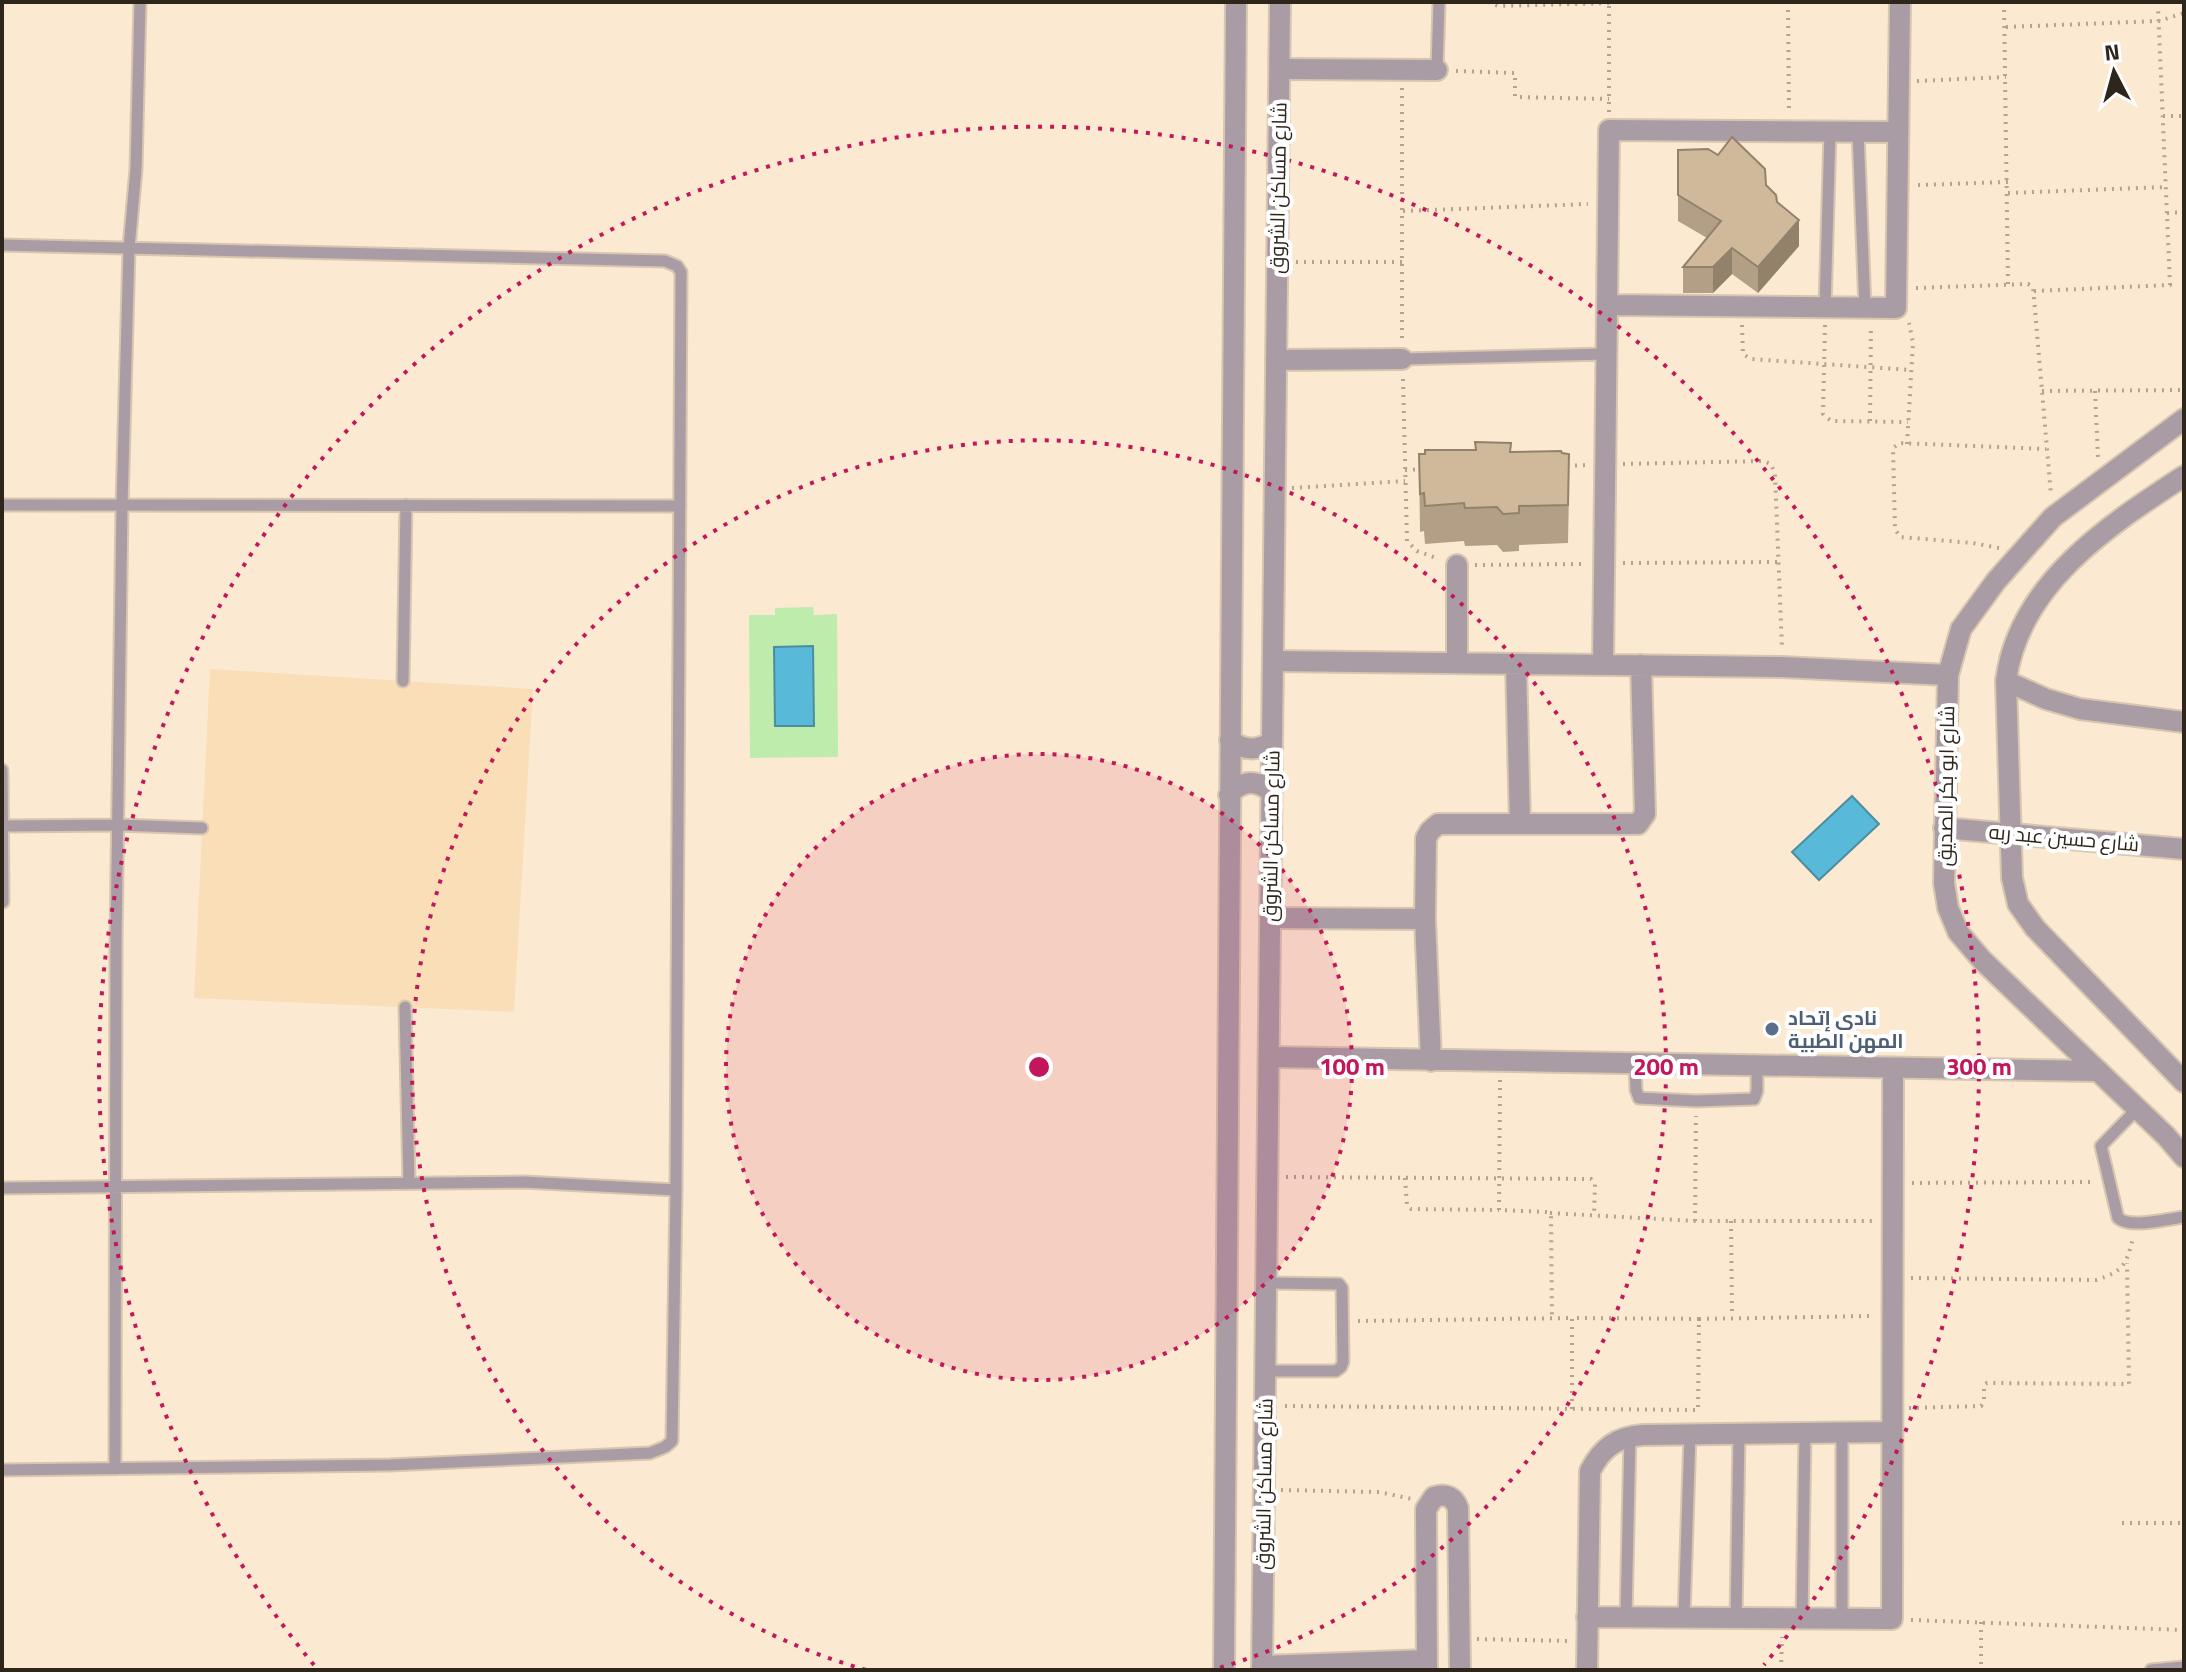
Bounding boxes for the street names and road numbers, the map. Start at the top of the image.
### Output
street label: شارع مساكن الشروق [1261,102,1294,274]
street label: شارع ابو بكر الصديق [1929,705,1962,867]
street label: شارع مساكن الشروق [1254,750,1287,922]
street label: شارع حسين عبد ربه [1988,815,2140,860]
street label: شارع مساكن الشروق [1247,1398,1280,1570]

